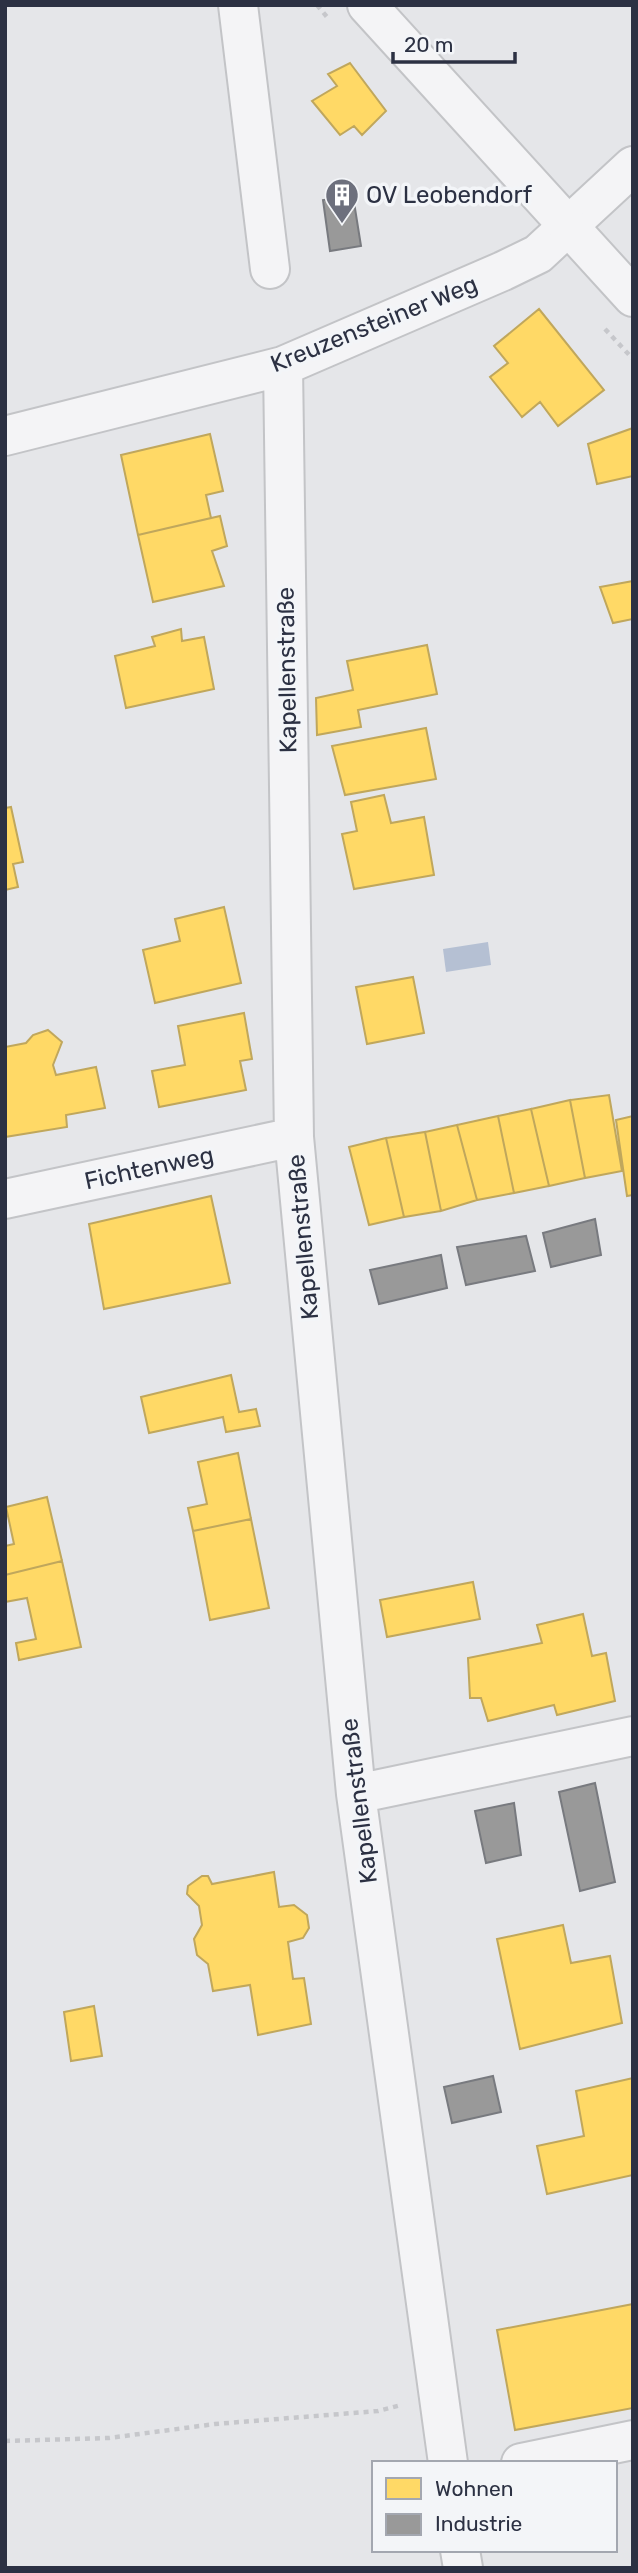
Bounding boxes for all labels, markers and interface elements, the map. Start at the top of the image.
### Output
scale bar [393,21,516,65]
text: 20 m [404,32,453,57]
building icon: OV Leobendorf [323,176,361,225]
place label: OV Leobendorf [366,181,533,209]
street label: Kreuzensteiner Weg [266,270,482,378]
street label: Kapellenstraße [272,587,302,753]
street label: Fichtenweg [82,1141,216,1195]
street label: Kapellenstraße [282,1153,324,1321]
street label: Kapellenstraße [335,1717,383,1885]
legend [372,2461,617,2552]
text: Wohnen [435,2476,513,2501]
text: Industrie [435,2511,522,2536]

